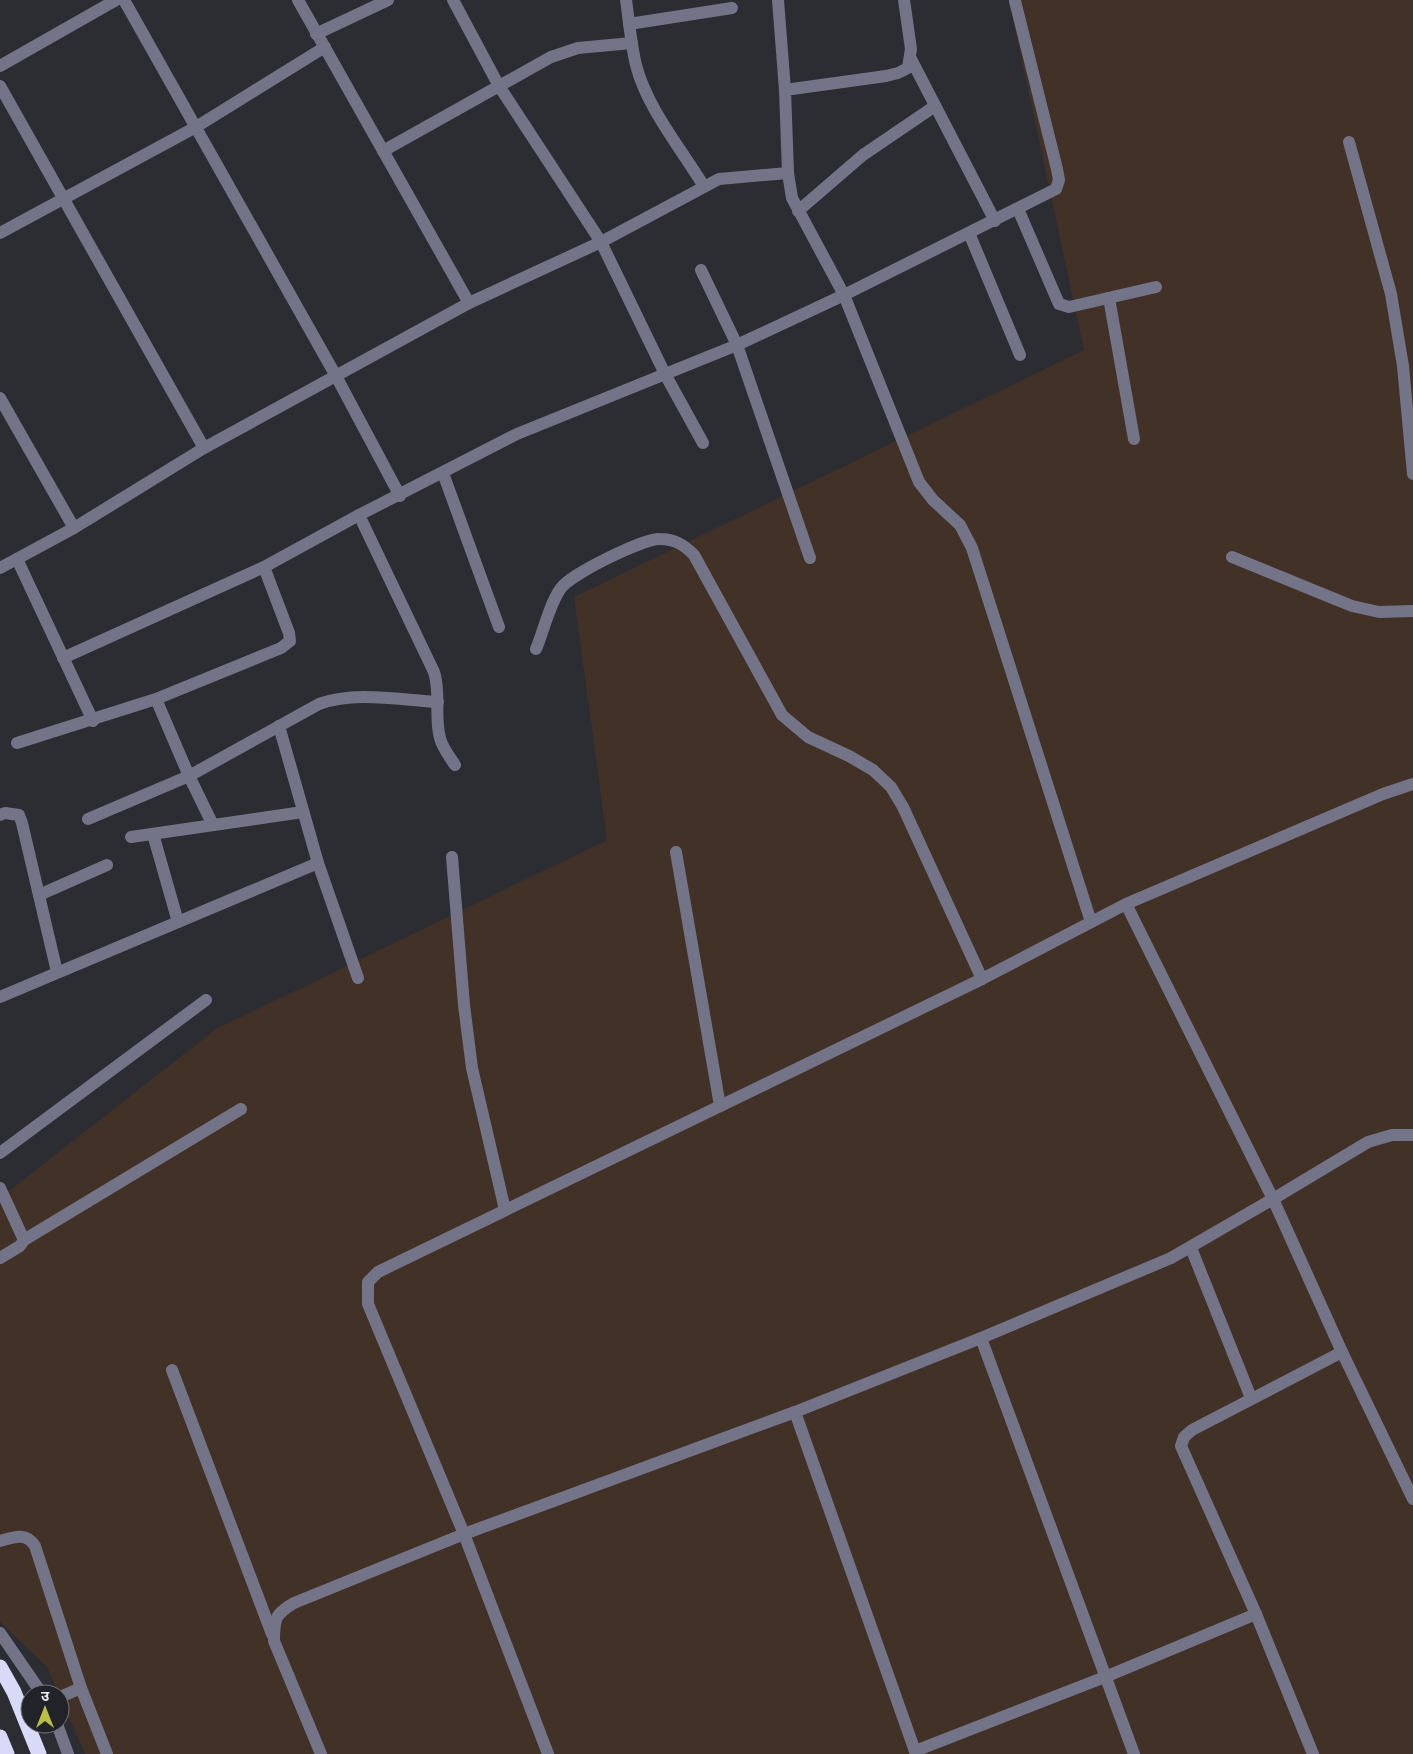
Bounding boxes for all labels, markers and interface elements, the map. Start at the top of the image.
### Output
north arrow [20,1684,70,1734]
text: उ [41,1687,50,1705]

